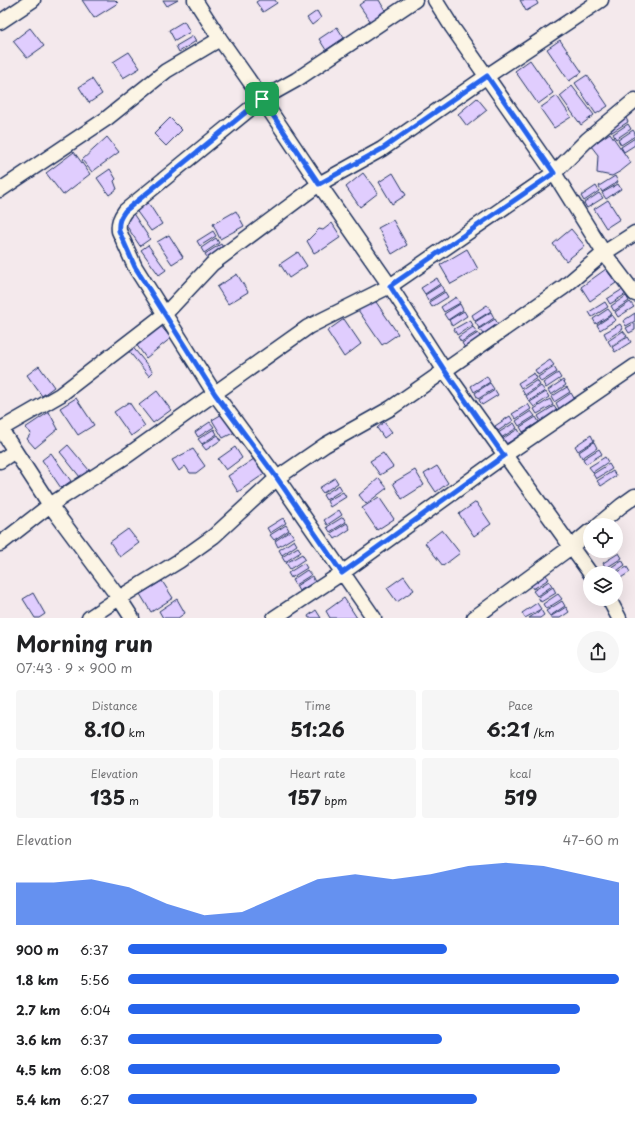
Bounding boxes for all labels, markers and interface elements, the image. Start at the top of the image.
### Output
pin [245,82,279,116]
icon: arrive [251,88,273,110]
map controls [583,518,623,606]
button: locate [583,518,623,558]
button: layers [583,566,623,606]
text: Morning run [16,626,153,659]
button: share [577,631,619,673]
text: 07:43 · 9 × 900 m [16,658,132,677]
text: Distance [91,697,138,714]
text: Time [305,697,331,714]
text: Pace [508,697,533,714]
text: 8.10 [84,714,125,744]
text: 51:26 [290,714,345,744]
text: 6:21 [486,714,530,744]
text: km [125,724,145,741]
text: /km [530,724,555,741]
text: Elevation [91,765,138,782]
text: Heart rate [290,765,345,782]
text: kcal [510,765,531,782]
text: 135 [90,782,125,812]
text: 157 [288,782,321,812]
text: 519 [504,782,537,812]
text: m [125,792,139,809]
text: bpm [321,792,347,809]
text: Elevation [16,830,72,849]
text: 47–60 m [563,830,619,849]
text: 900 m [16,940,59,959]
text: 6:37 [80,940,108,959]
text: 1.8 km [16,970,58,989]
text: 5:56 [80,970,109,989]
text: 2.7 km [16,1000,60,1019]
text: 6:04 [80,1000,111,1019]
text: 3.6 km [16,1030,61,1049]
text: 6:37 [80,1030,108,1049]
text: 4.5 km [16,1060,61,1079]
text: 6:08 [80,1060,110,1079]
text: 5.4 km [16,1090,61,1109]
text: 6:27 [80,1090,109,1109]

